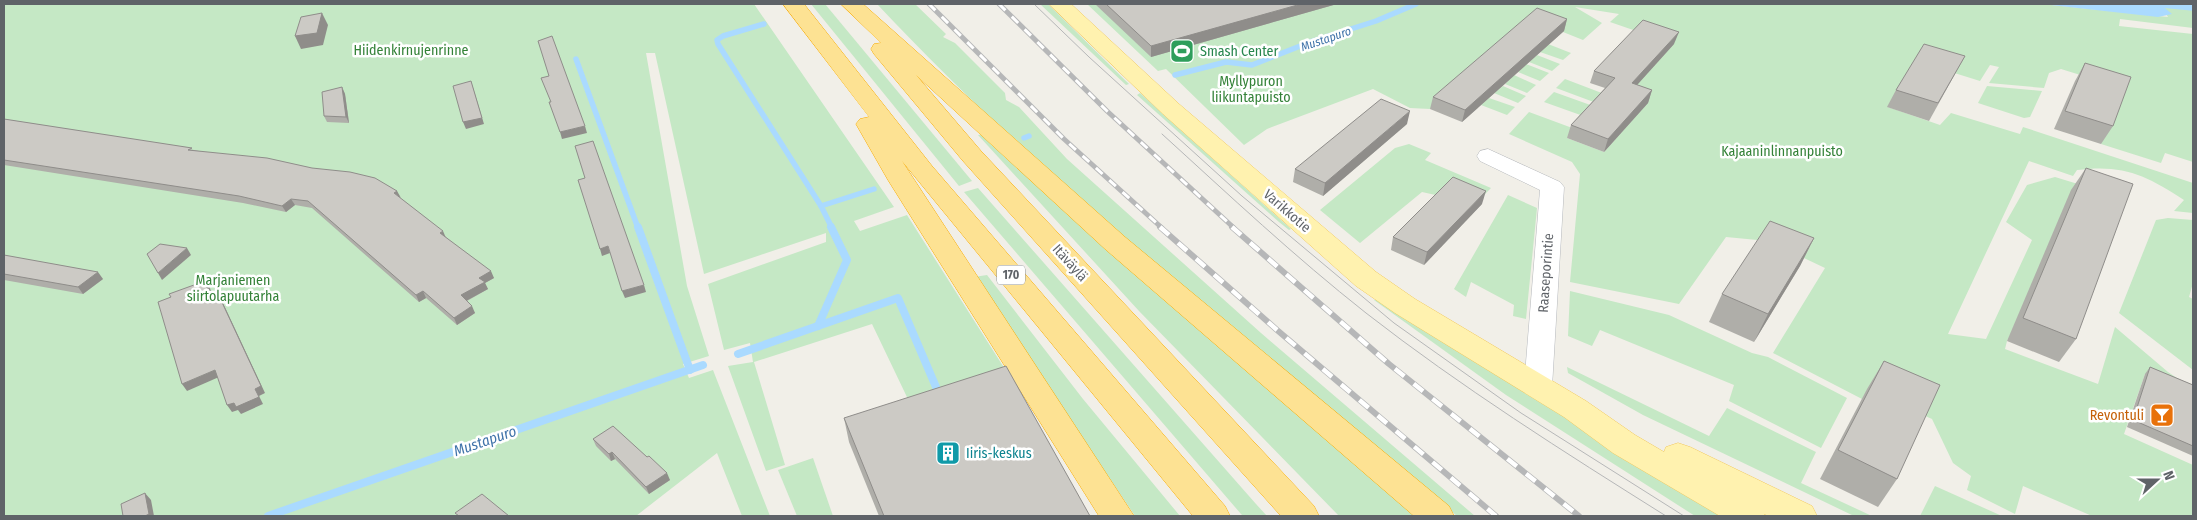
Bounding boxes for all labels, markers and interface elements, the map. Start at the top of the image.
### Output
water label: Mustapuro [1299,24,1353,54]
sports icon: Smash Center [1169,38,1195,64]
park label: Hiidenkirnujenrinne [354,42,469,59]
place label: Smash Center [1200,43,1279,60]
park label: Myllypuron liikuntapuisto [1211,73,1291,106]
park label: Kajaaninlinnanpuisto [1721,143,1843,160]
street label: Varikkotie [1260,186,1314,236]
street label: Raaseporintie [1535,233,1557,313]
street label: Itäväylä [1049,241,1091,285]
road number: 170 [997,266,1025,284]
park label: Marjaniemen siirtolapuutarha [187,272,279,305]
bar icon: Revontuli [2149,402,2175,428]
place label: Revontuli [2090,407,2144,424]
water label: Mustapuro [451,422,519,460]
building icon: Iiris-keskus [935,440,961,466]
place label: Iiris-keskus [966,445,1032,462]
north arrow [2132,455,2182,505]
text: N [2159,469,2178,482]

